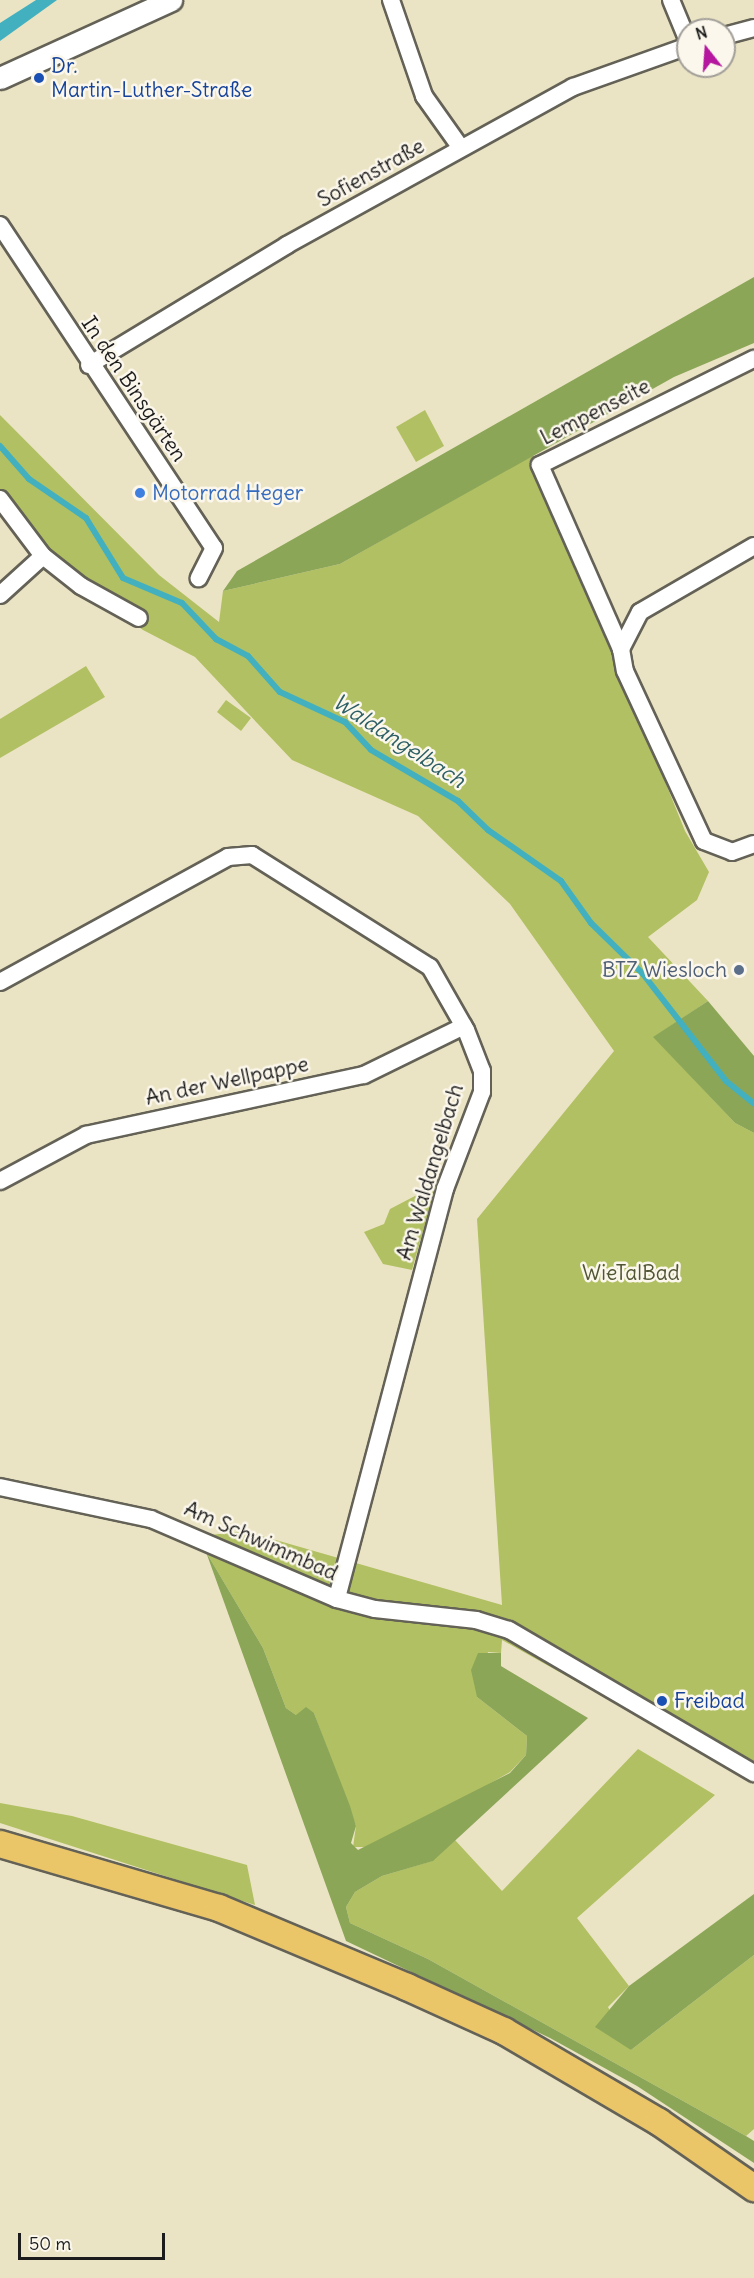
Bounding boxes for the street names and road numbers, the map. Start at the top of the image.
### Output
street label: Sofienstraße [313,133,429,213]
street label: In den Binsgärten [76,312,192,466]
street label: Lempenseite [536,374,654,450]
street label: An der Wellpappe [143,1051,311,1111]
street label: Am Waldangelbach [391,1081,469,1263]
street label: Am Schwimmbad [180,1496,342,1586]

